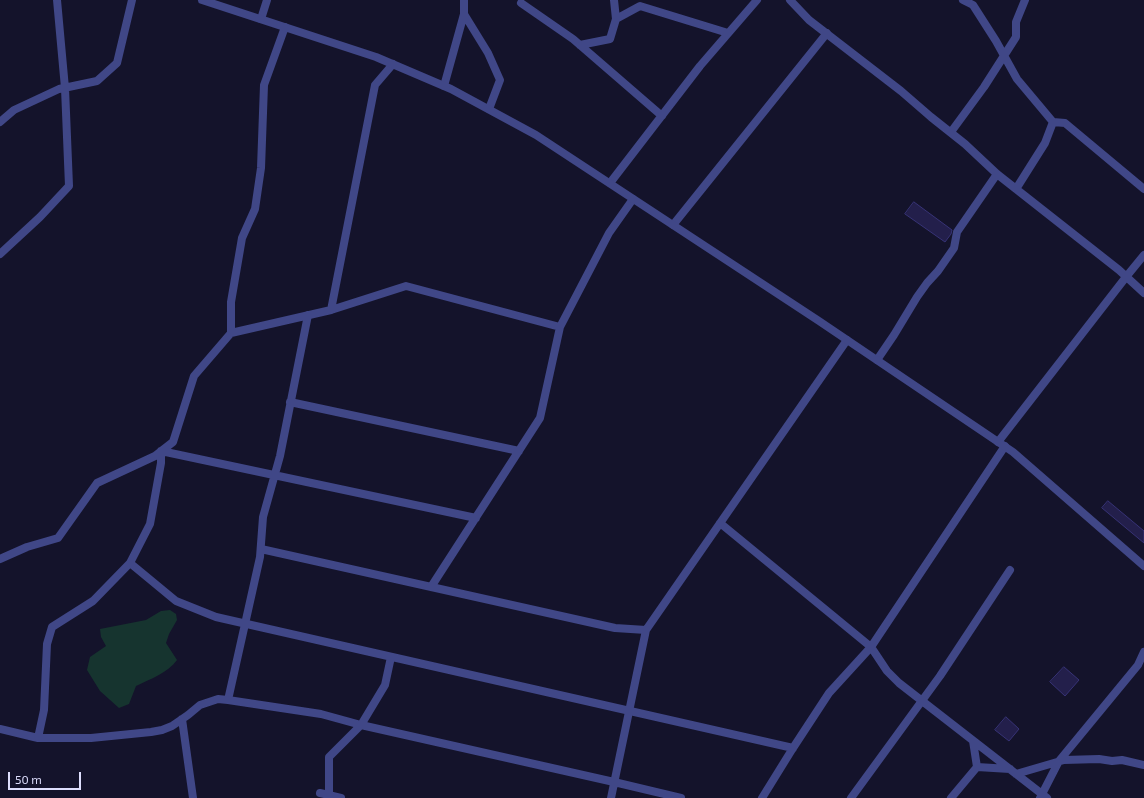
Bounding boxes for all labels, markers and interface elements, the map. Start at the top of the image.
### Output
scale bar [10,764,83,790]
text: 50 m [15,772,42,786]

